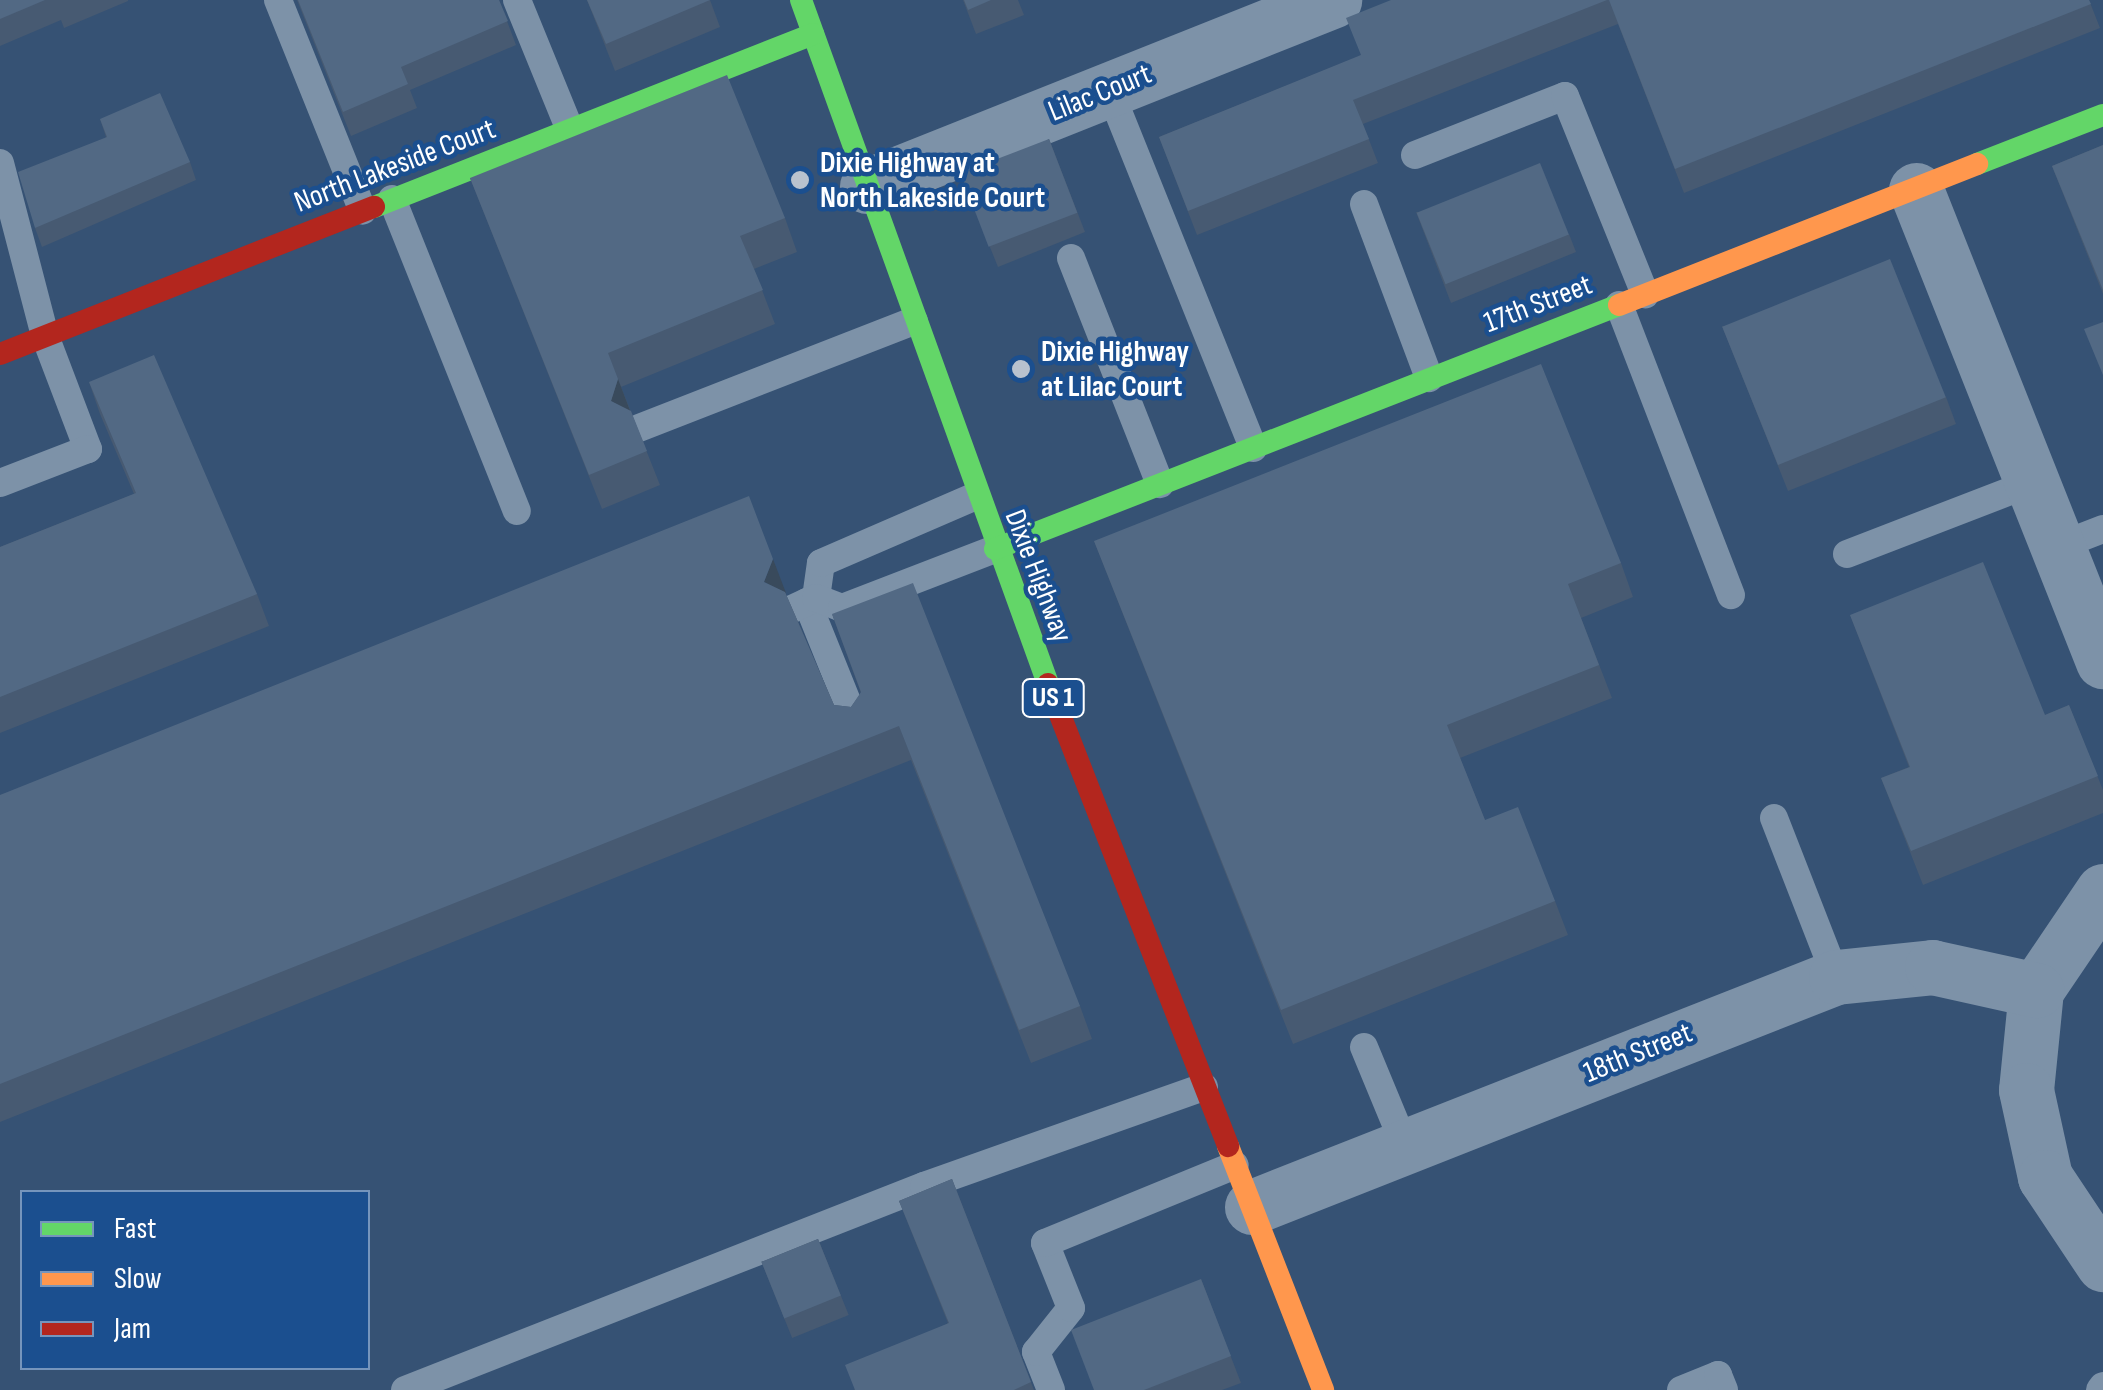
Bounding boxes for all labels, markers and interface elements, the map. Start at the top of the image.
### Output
street label: Lilac Court [1043,56,1157,130]
street label: North Lakeside Court [289,111,501,221]
place label: Dixie Highway at North Lakeside Court [820,145,1045,216]
marker: Dixie Highway at North Lakeside Court [789,169,811,191]
street label: 17th Street [1479,267,1597,341]
place label: Dixie Highway at Lilac Court [1041,334,1189,404]
marker: Dixie Highway at Lilac Court [1010,358,1032,380]
street label: Dixie Highway [996,505,1080,647]
road number: US 1 [1020,675,1086,721]
street label: 18th Street [1579,1015,1697,1091]
legend [20,1190,370,1370]
text: Fast [114,1211,156,1247]
text: Slow [114,1261,162,1297]
text: Jam [114,1311,151,1347]

